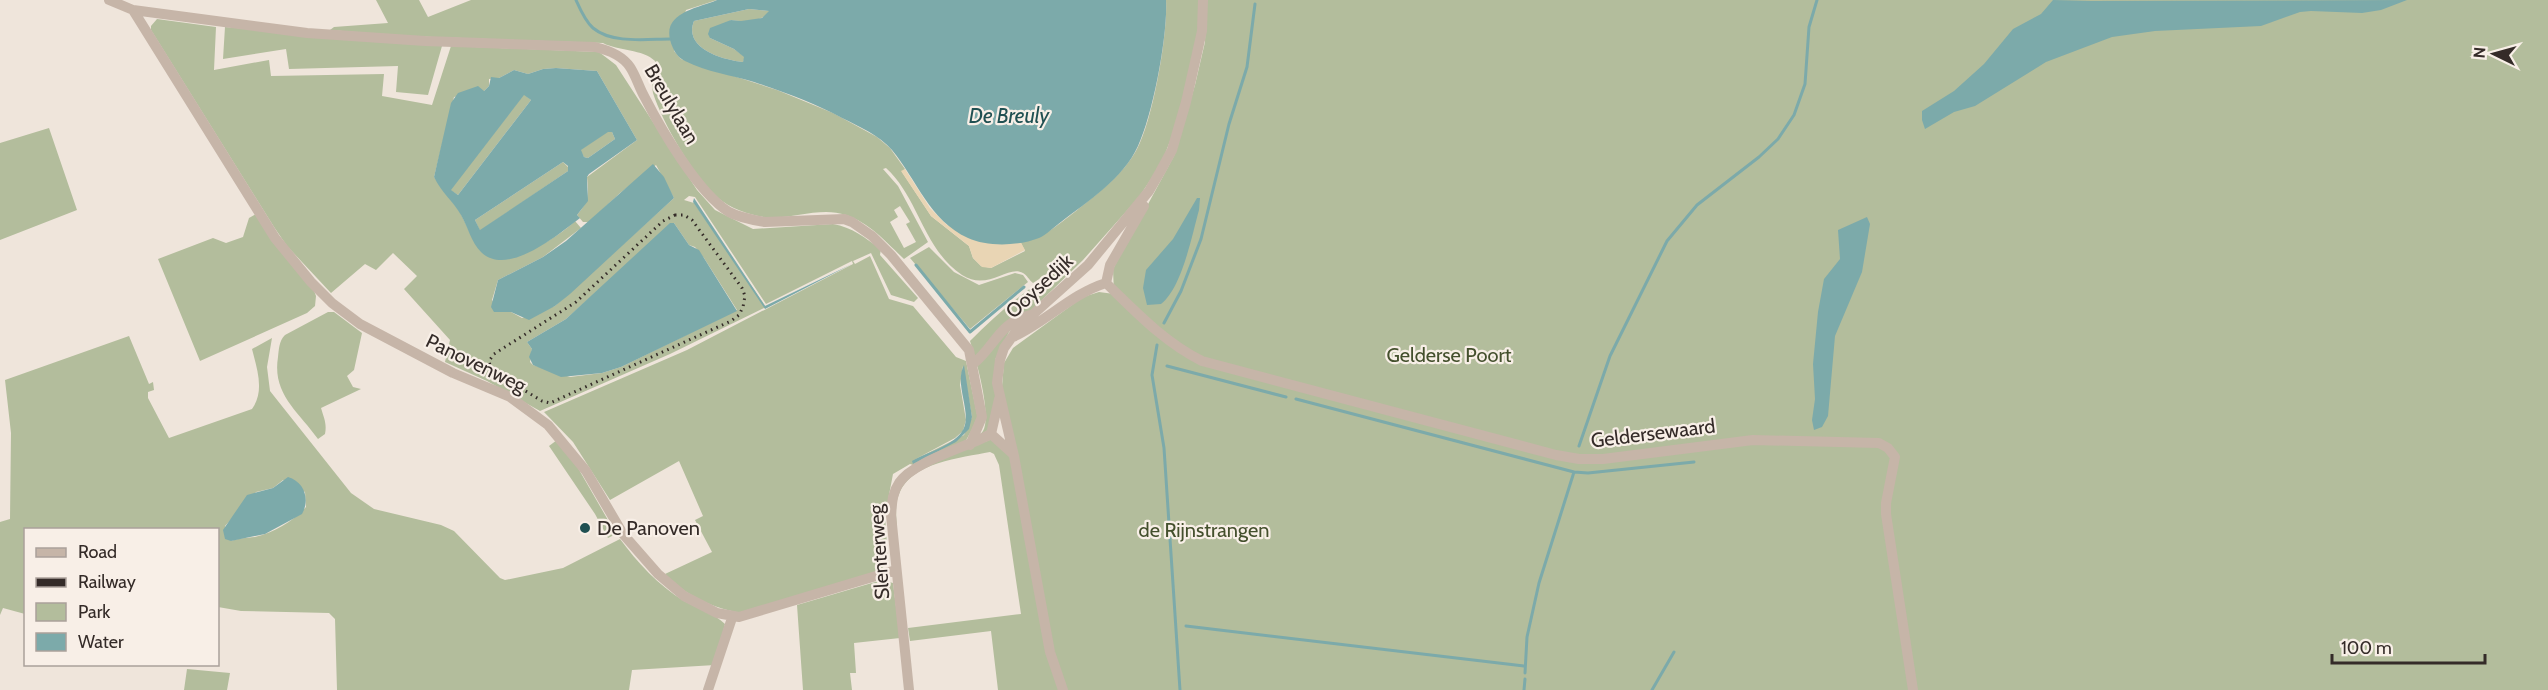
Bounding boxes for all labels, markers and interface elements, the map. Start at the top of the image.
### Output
north arrow [2464,24,2524,84]
text: N [2470,46,2490,59]
street label: Breulylaan [640,60,704,148]
water label: De Breuly [969,103,1051,128]
street label: Ooysedijk [1000,249,1078,323]
street label: Panovenweg [422,328,531,398]
park label: Gelderse Poort [1386,343,1512,367]
street label: Geldersewaard [1589,413,1717,453]
street label: Slenterweg [864,503,894,600]
place label: De Panoven [597,516,700,540]
park label: de Rijnstrangen [1139,518,1269,542]
marker: De Panoven [578,521,592,535]
legend [24,528,219,666]
text: Road [78,541,117,563]
text: Railway [78,571,136,593]
text: Park [78,601,111,623]
scale bar [2332,627,2485,665]
text: Water [78,631,124,653]
text: 100 m [2341,637,2392,659]

